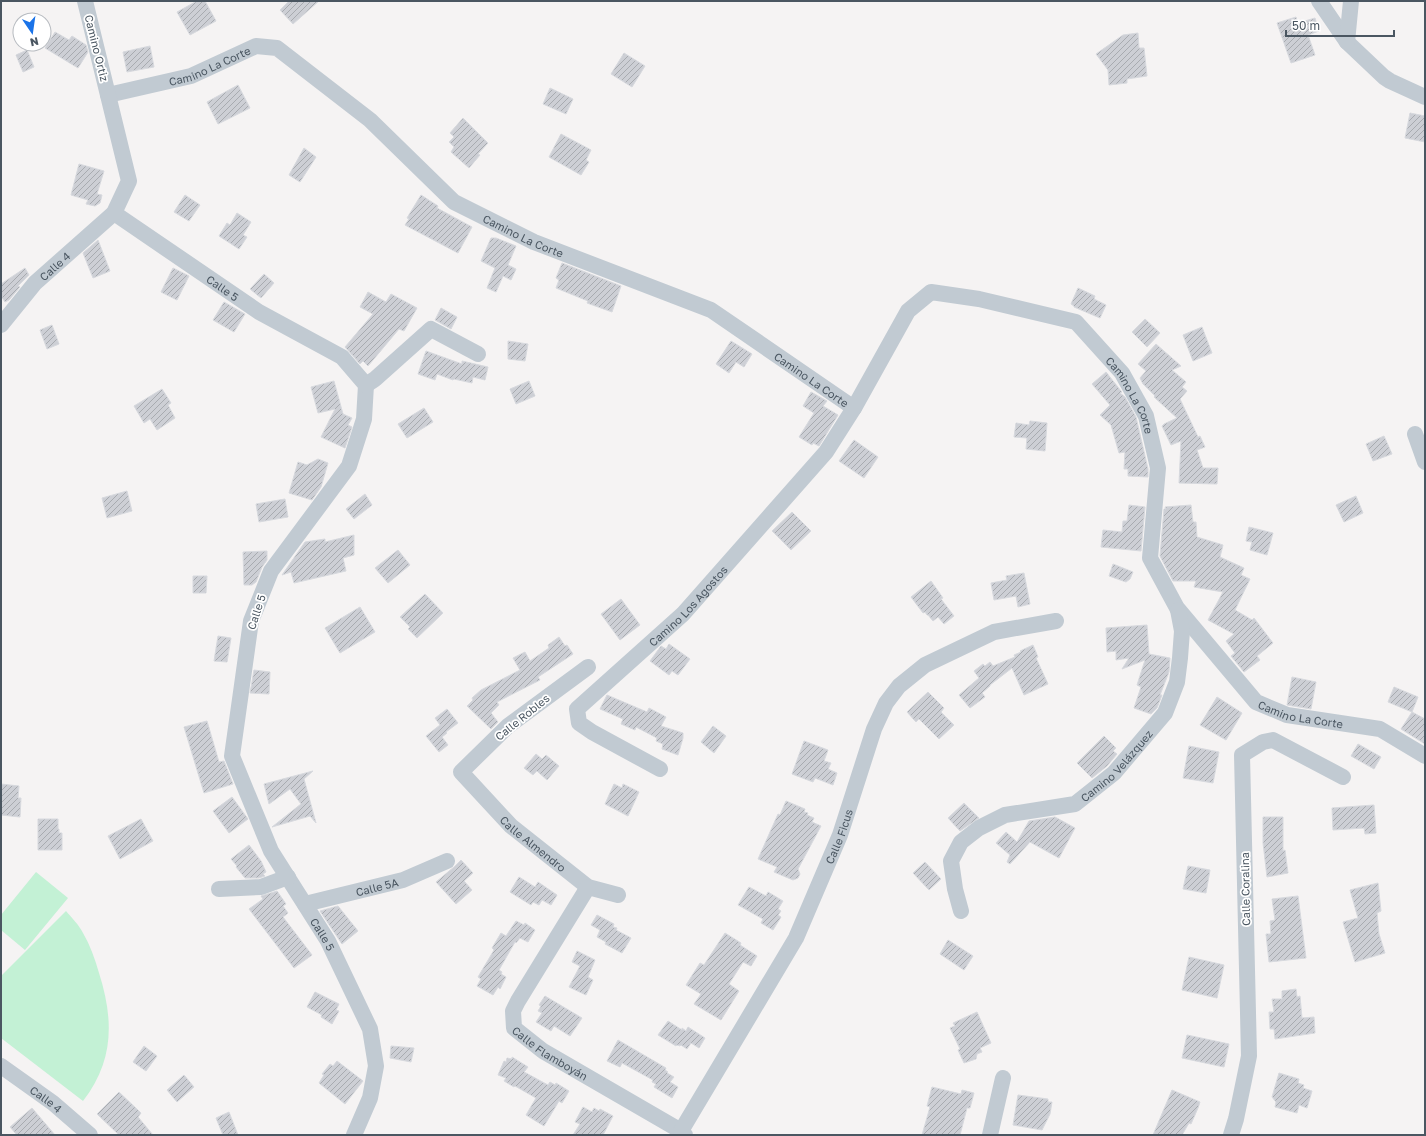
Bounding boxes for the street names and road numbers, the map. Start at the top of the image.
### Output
street label: Camino Ortiz [82,13,112,83]
street label: Camino La Corte [167,43,252,87]
street label: Camino La Corte [481,211,566,259]
street label: Calle 4 [36,249,73,283]
street label: Calle 5 [204,272,242,303]
street label: Camino La Corte [772,349,851,409]
street label: Camino La Corte [1104,354,1156,435]
street label: Camino Los Agostos [646,562,730,648]
street label: Calle 5 [244,593,268,631]
street label: Calle Robles [492,691,552,743]
street label: Camino La Corte [1256,697,1344,730]
street label: Camino Velázquez [1078,727,1155,804]
street label: Calle Ficus [822,807,855,866]
street label: Calle Almendro [498,813,569,874]
street label: Calle Coralina [1238,852,1252,926]
street label: Calle 5A [354,875,400,898]
street label: Calle 5 [308,915,338,952]
street label: Calle Flamboyán [510,1023,590,1082]
street label: Calle 4 [28,1083,65,1115]

